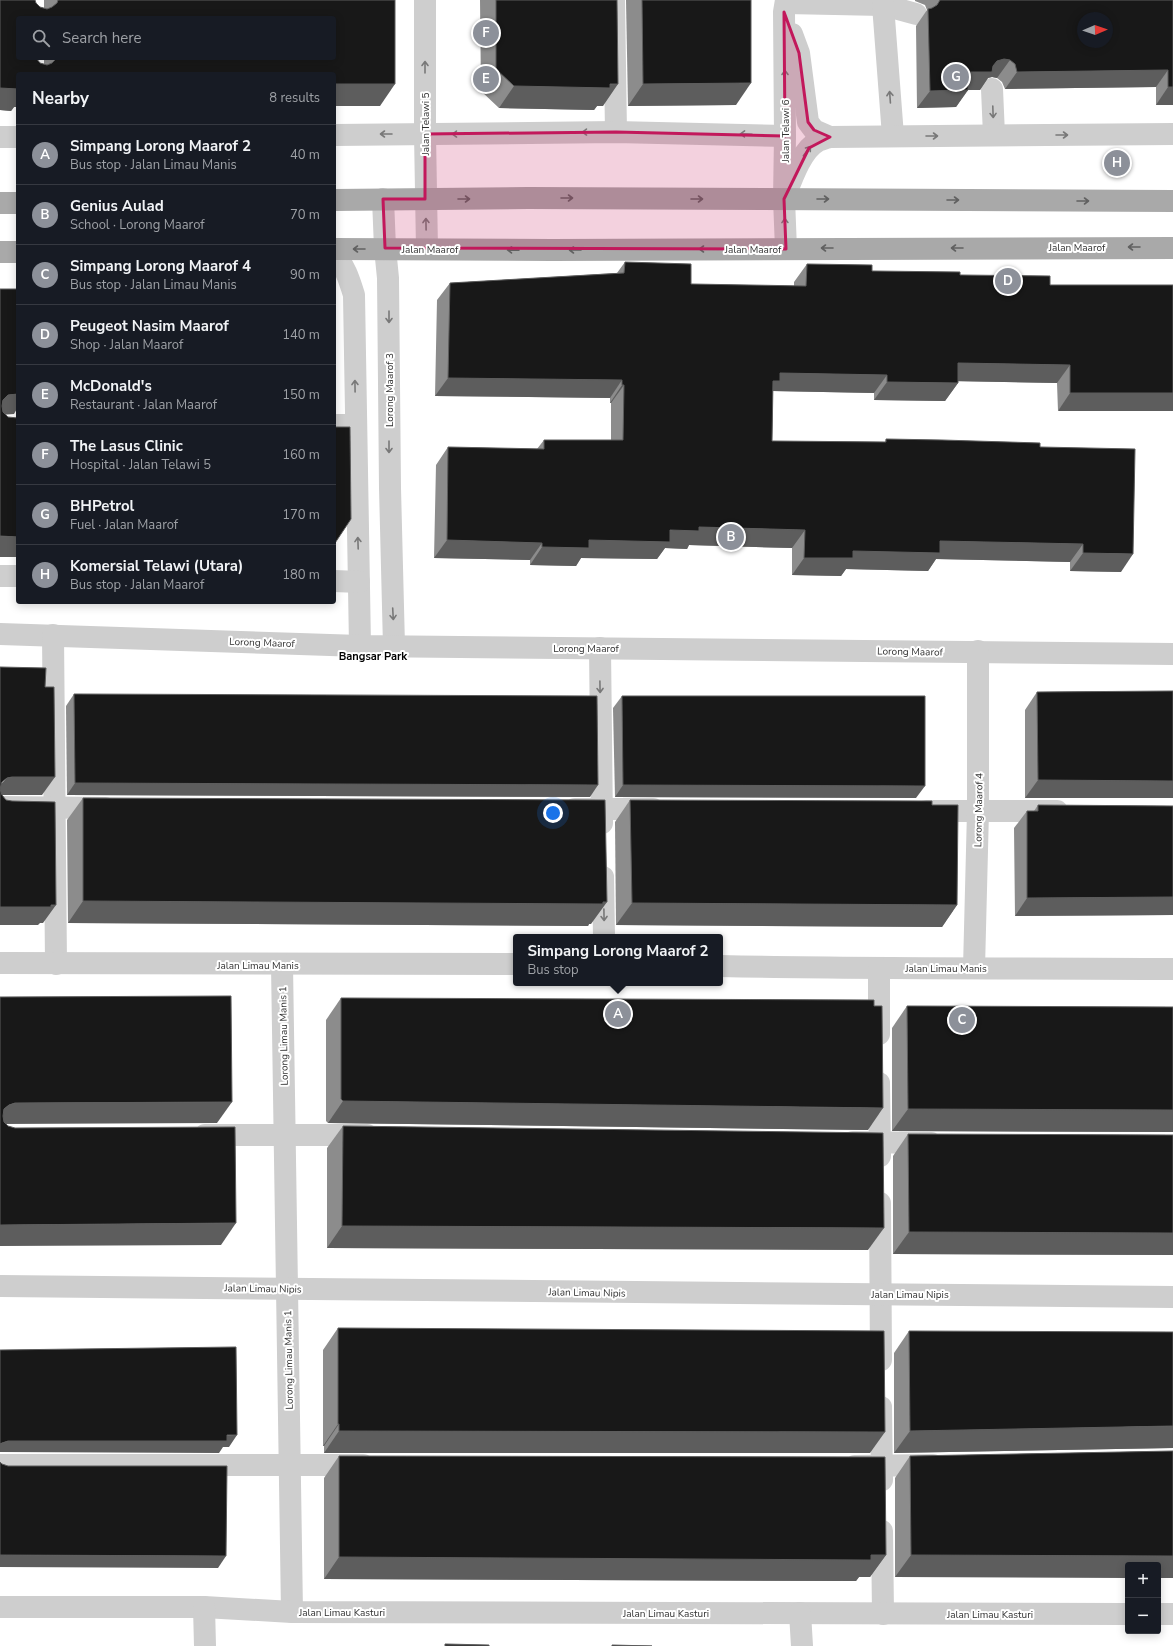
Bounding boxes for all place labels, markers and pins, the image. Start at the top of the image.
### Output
pin: F [473,18,499,48]
pin: G [943,62,969,92]
pin: E [473,64,499,94]
pin: H [1104,148,1130,178]
pin: D [995,266,1021,296]
pin: B [718,522,744,552]
pin: A [605,999,631,1029]
pin: C [949,1005,975,1035]

